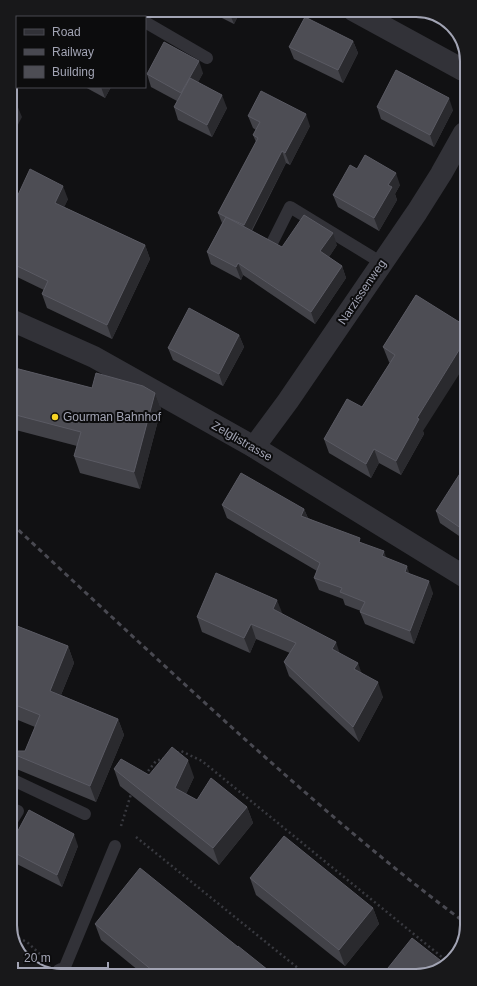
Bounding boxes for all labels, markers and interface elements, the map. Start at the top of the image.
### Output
legend [16,16,146,88]
text: Road [52,25,81,39]
text: Railway [52,45,94,59]
text: Building [52,65,95,79]
street label: Narzissenweg [335,257,389,327]
place label: Gourman Bahnhof [63,410,162,424]
marker: Gourman Bahnhof [50,412,60,422]
street label: Zelglistrasse [209,418,275,464]
scale bar [18,944,108,970]
text: 20 m [24,951,51,965]

